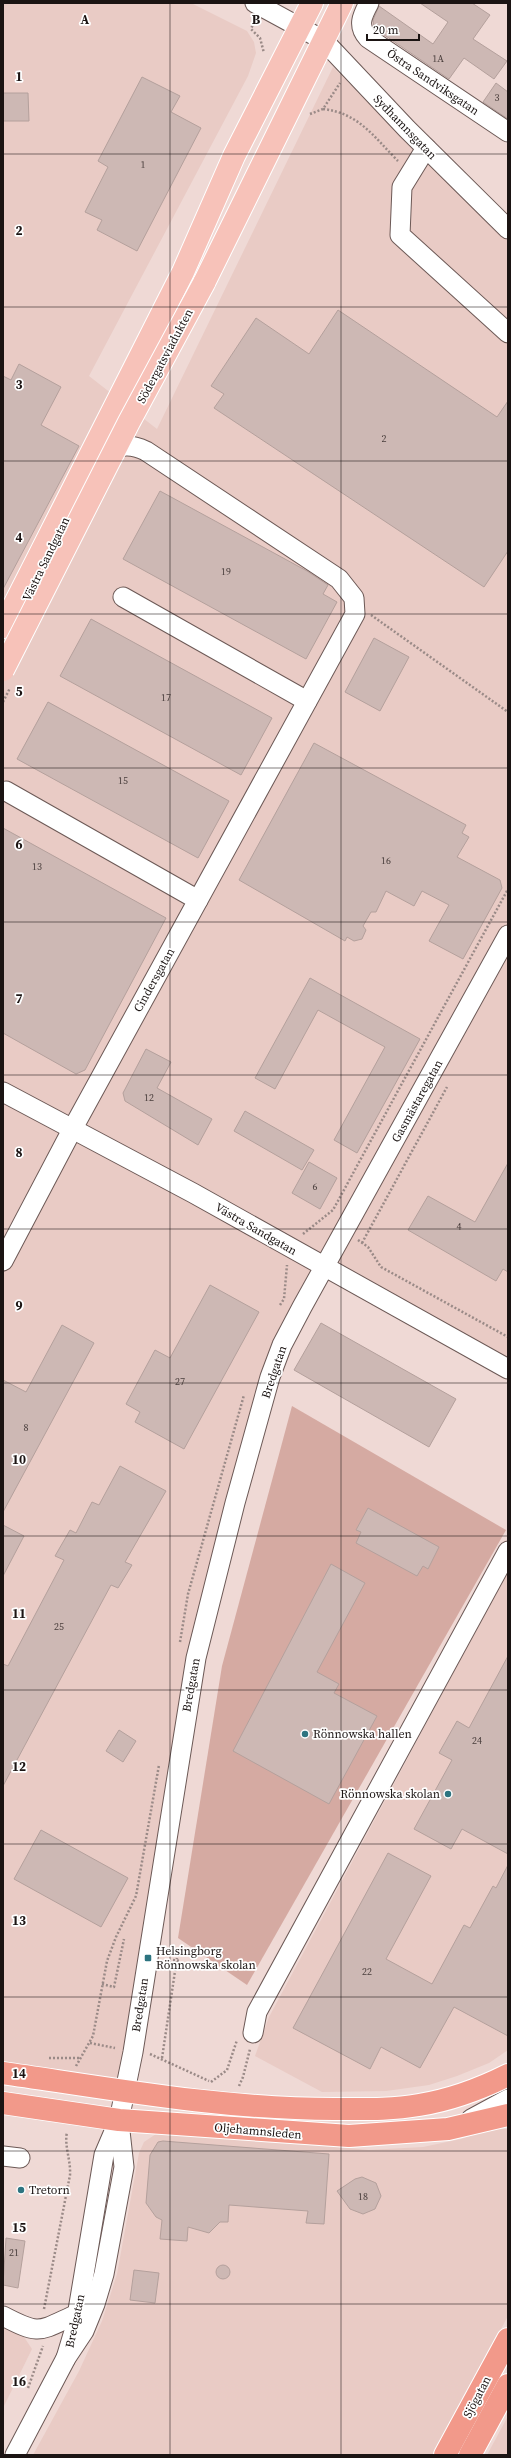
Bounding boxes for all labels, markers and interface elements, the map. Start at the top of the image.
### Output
text: A [81,11,90,28]
text: B [252,11,261,28]
scale bar [367,16,419,42]
text: 20 m [373,22,399,38]
street label: Östra Sandviksgatan [384,45,482,119]
house number: 1A [432,52,444,65]
text: 1 [15,68,23,85]
street label: Sydhamnsgatan [370,91,440,163]
house number: 3 [495,91,500,104]
house number: 1 [141,158,146,171]
text: 2 [15,222,23,239]
street label: Södergatsviadukten [133,306,197,406]
text: 3 [15,376,23,393]
house number: 2 [382,432,387,445]
street label: Västra Sandgatan [19,514,73,604]
text: 4 [15,529,23,546]
house number: 19 [221,565,231,578]
text: 5 [15,683,23,700]
house number: 17 [161,691,171,704]
house number: 15 [118,774,128,787]
text: 6 [15,836,23,853]
house number: 16 [381,854,391,867]
house number: 13 [32,860,42,873]
street label: Cindersgatan [130,945,178,1015]
text: 7 [15,990,23,1007]
street label: Gasmästaregatan [388,1057,446,1145]
house number: 12 [144,1091,154,1104]
text: 8 [15,1144,23,1161]
house number: 6 [313,1180,318,1193]
street label: Västra Sandgatan [212,1199,300,1259]
house number: 4 [457,1220,462,1233]
text: 9 [15,1297,23,1314]
street label: Bredgatan [258,1344,290,1400]
house number: 27 [175,1375,185,1388]
house number: 8 [24,1421,29,1434]
text: 10 [12,1451,26,1468]
text: 11 [12,1605,26,1622]
house number: 25 [54,1620,64,1633]
street label: Bredgatan [178,1657,204,1713]
place label: Rönnowska hallen [313,1726,412,1742]
marker: Rönnowska hallen [300,1729,310,1739]
house number: 24 [472,1734,482,1747]
text: 12 [12,1758,26,1775]
place label: Rönnowska skolan [340,1786,440,1802]
marker: Rönnowska skolan [443,1789,453,1799]
text: 13 [12,1912,26,1929]
place label: Helsingborg Rönnowska skolan [156,1943,256,1973]
marker: Helsingborg Rönnowska skolan [143,1953,153,1963]
house number: 22 [362,1965,372,1978]
street label: Bredgatan [128,1977,152,2033]
text: 14 [12,2065,26,2082]
street label: Oljehamnsleden [214,2119,302,2143]
place label: Tretorn [29,2182,70,2198]
marker: Tretorn [16,2185,26,2195]
house number: 18 [358,2190,368,2203]
text: 15 [12,2219,26,2236]
house number: 21 [9,2246,19,2259]
street label: Bredgatan [61,2293,89,2349]
text: 16 [12,2373,26,2390]
street label: Sjögatan [459,2373,495,2421]

